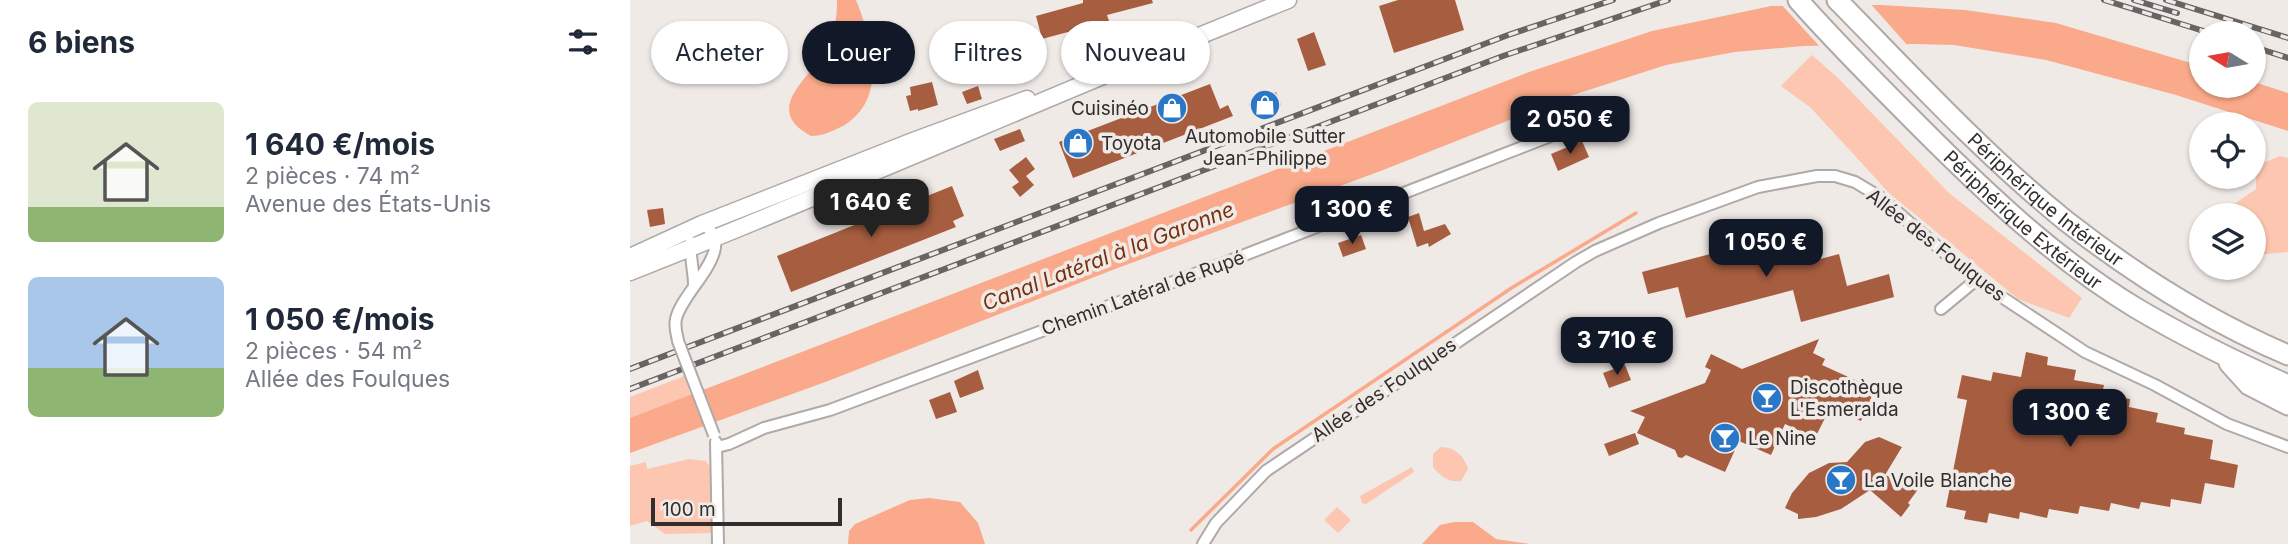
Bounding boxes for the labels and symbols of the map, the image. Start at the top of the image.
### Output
north arrow [2189,21,2266,98]
shop icon: Automobile Sutter Jean-Philippe [1248,88,1282,122]
shop icon: Cuisinéo [1155,91,1189,125]
pin: 2 050 € [1505,96,1635,156]
place label: Cuisinéo [1071,97,1149,120]
place label: Automobile Sutter Jean-Philippe [1185,125,1345,170]
shop icon: Toyota [1061,126,1095,160]
street label: Périphérique Intérieur [1963,128,2128,271]
place label: Toyota [1101,132,1161,155]
street label: Périphérique Extérieur [1939,146,2107,294]
pin: 1 640 € [806,180,936,239]
street label: Allée des Foulques [1862,184,2010,306]
pin: 1 300 € [1287,187,1417,246]
water label: Canal Latéral à la Garonne [979,196,1237,316]
pin: 1 050 € [1701,219,1831,279]
street label: Chemin Latéral de Rupé [1038,246,1248,340]
pin: 3 710 € [1552,318,1682,377]
street label: Allée des Foulques [1307,333,1461,447]
place label: Discothèque L'Esmeralda [1790,376,1903,421]
bar icon: Discothèque L'Esmeralda [1750,381,1784,415]
pin: 1 300 € [2005,390,2135,449]
bar icon: Le Nine [1708,421,1742,455]
place label: Le Nine [1748,427,1816,450]
bar icon: La Voile Blanche [1824,463,1858,497]
place label: La Voile Blanche [1864,469,2012,492]
scale bar [651,495,842,527]

